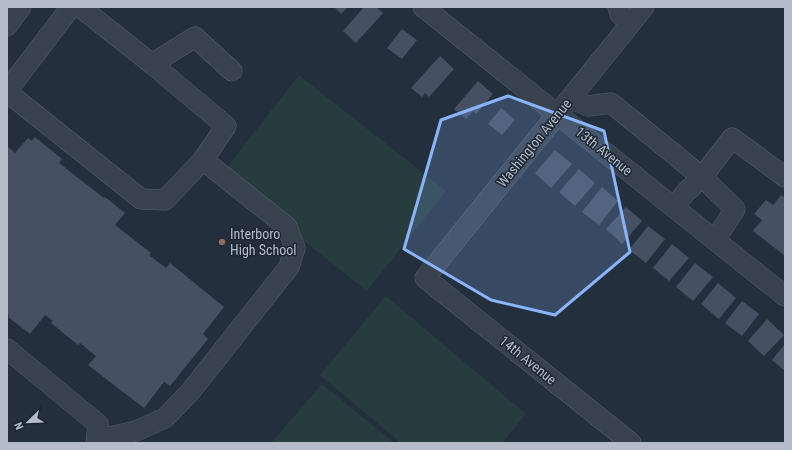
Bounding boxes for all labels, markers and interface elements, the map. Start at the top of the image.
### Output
street label: Washington Avenue [494,95,575,190]
street label: 13th Avenue [572,123,636,179]
place label: Interboro High School [230,226,297,258]
marker: Interboro High School [217,237,227,247]
street label: 14th Avenue [496,332,560,388]
north arrow [8,402,48,442]
text: N [12,420,27,431]

